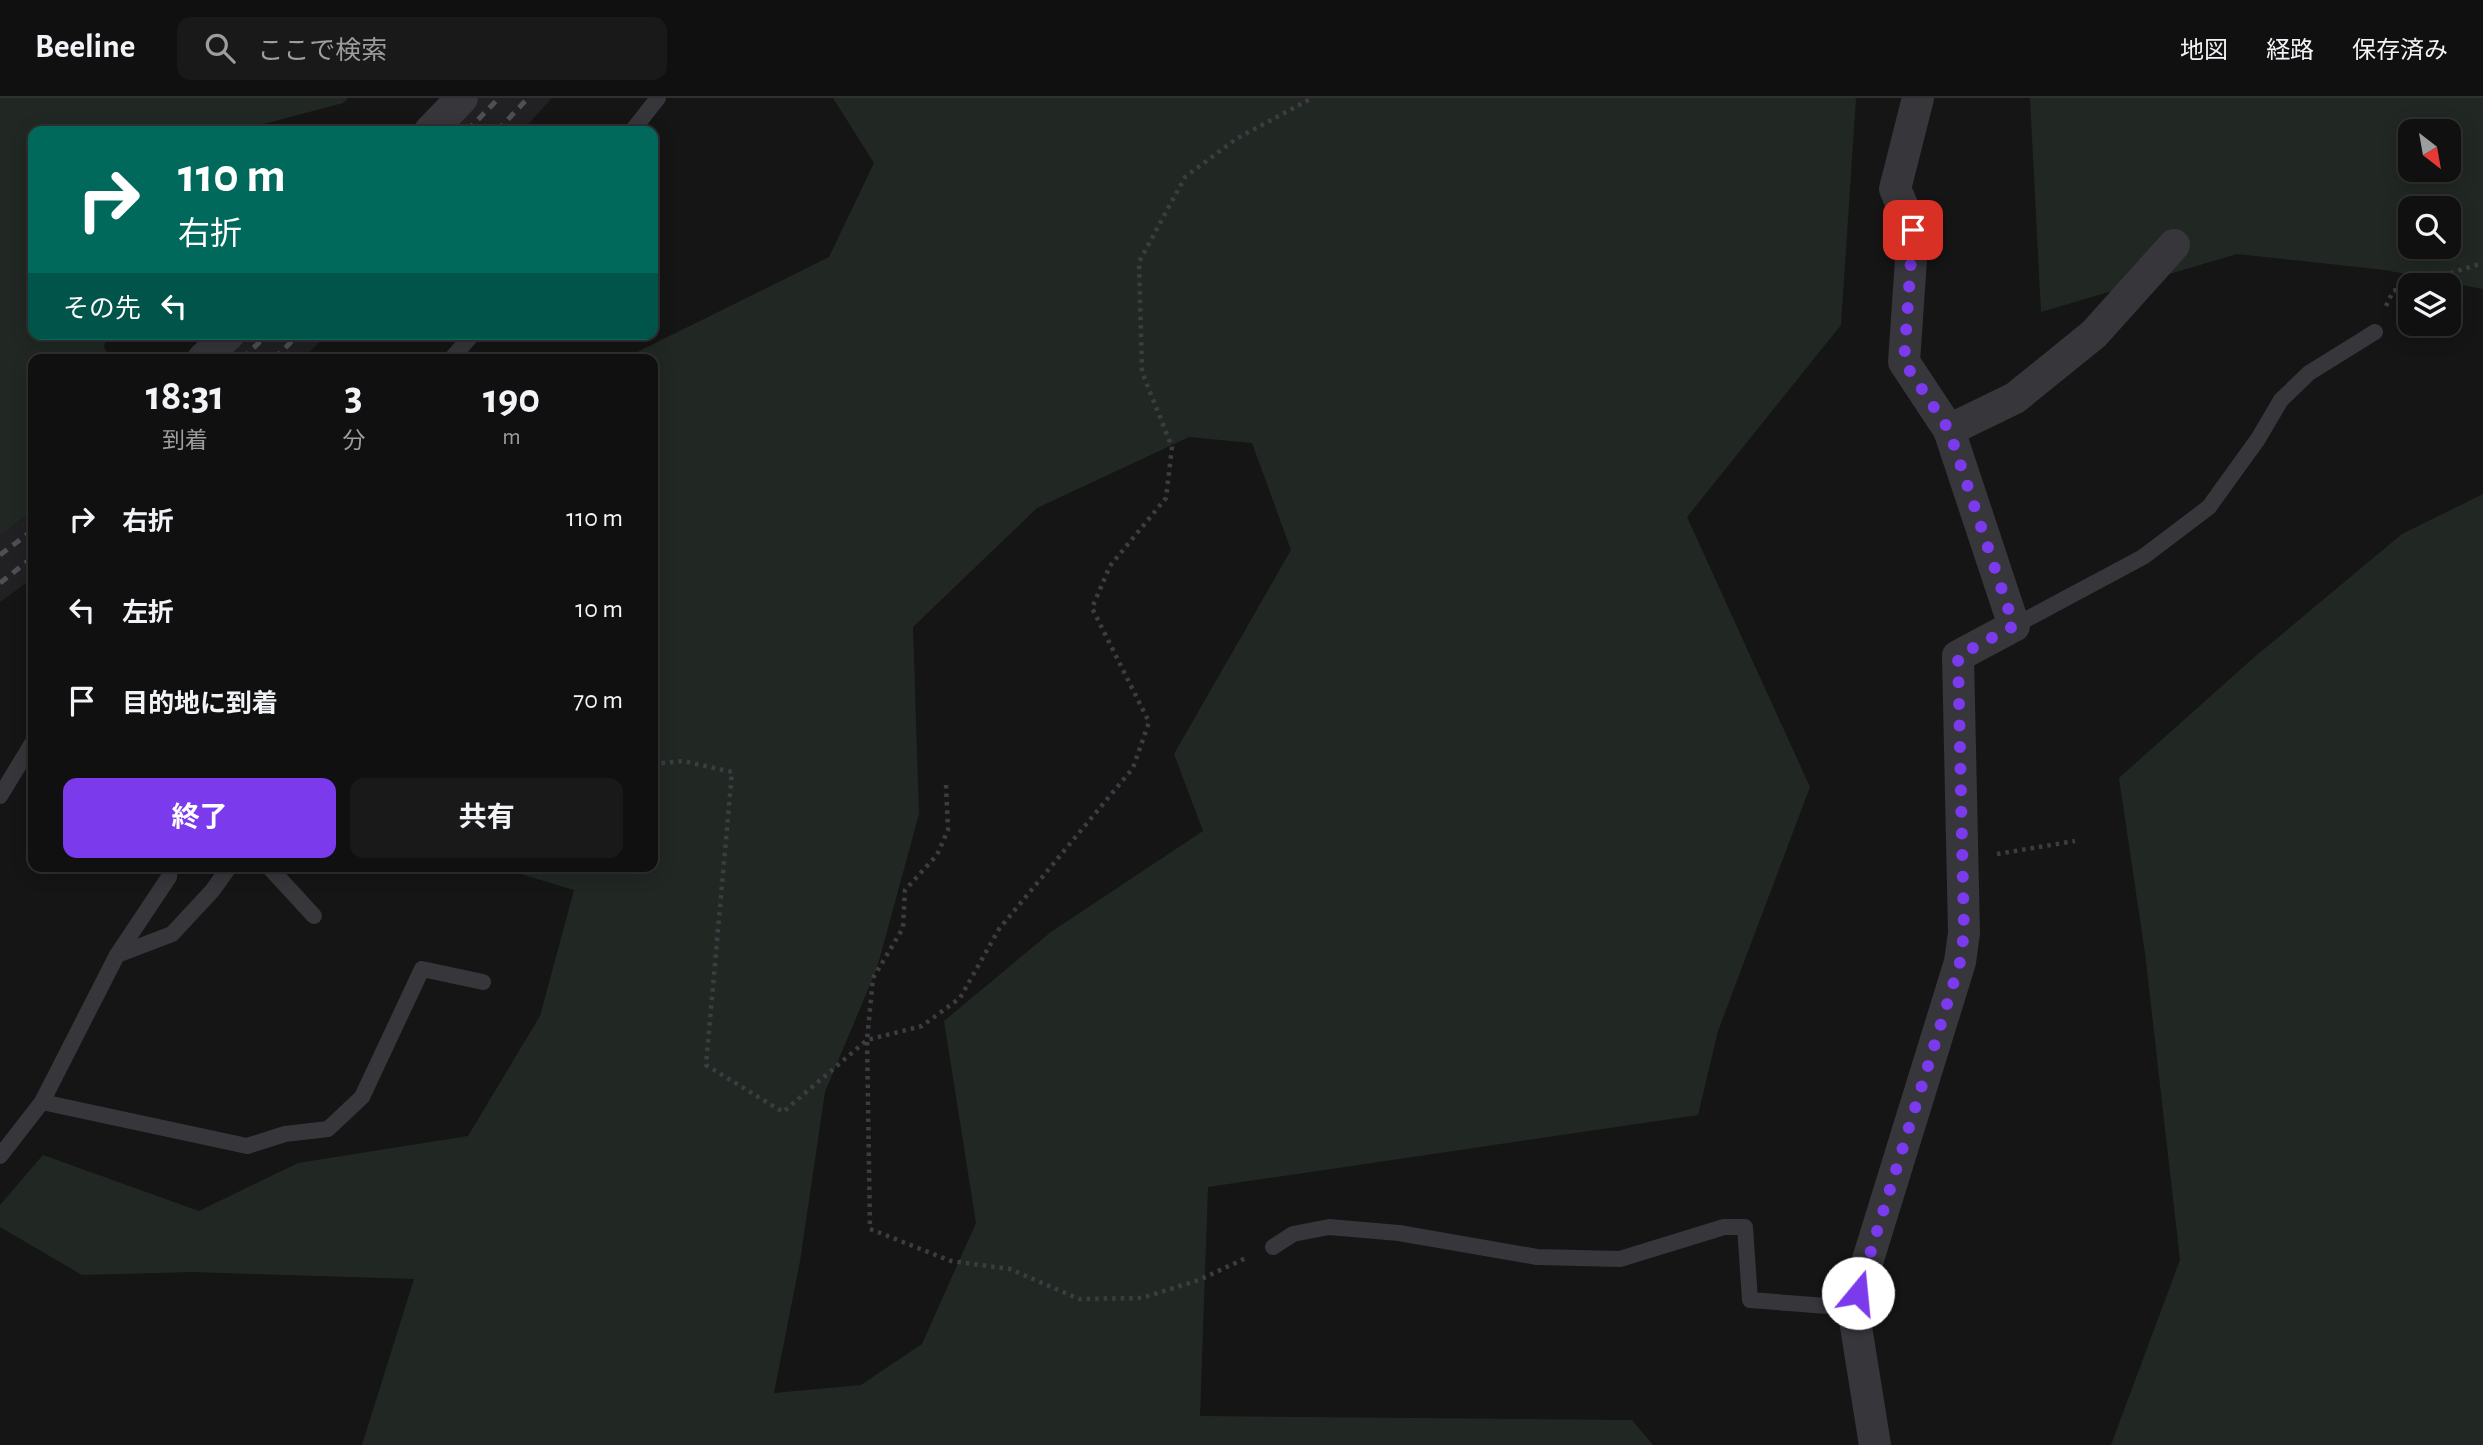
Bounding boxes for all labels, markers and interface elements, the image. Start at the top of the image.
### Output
search box [177,17,667,80]
icon: search [201,29,239,67]
text: Beeline [35,31,135,64]
text: ここで検索 [257,38,387,64]
text: 地図 [2180,39,2228,63]
text: 経路 [2266,39,2314,63]
text: 保存済み [2352,39,2448,63]
north arrow [2398,119,2460,182]
map controls [2398,119,2461,336]
text: 110 m [178,152,286,201]
icon: right [63,154,154,245]
button: search [2398,196,2461,259]
pin [1883,200,1943,260]
icon: arrive [1894,211,1932,249]
text: 右折 [178,218,242,250]
button: layers [2398,273,2461,336]
icon: left [155,287,193,325]
text: その先 [63,296,141,322]
text: 18:31 [146,375,224,417]
text: 3 [345,375,363,417]
text: 190 [483,378,540,420]
text: m [502,426,521,449]
text: 到着 [162,430,208,453]
text: 分 [342,430,365,453]
icon: right [63,500,101,538]
text: 110 m [566,505,623,531]
text: 右折 [122,509,174,535]
icon: left [63,591,101,629]
text: 10 m [575,596,623,622]
text: 左折 [122,600,174,626]
icon: arrive [63,682,101,720]
text: 70 m [573,687,623,713]
text: 目的地に到着 [122,691,278,717]
button: 終了 [63,778,336,858]
button: 共有 [350,778,623,858]
position arrow [1821,1256,1895,1330]

